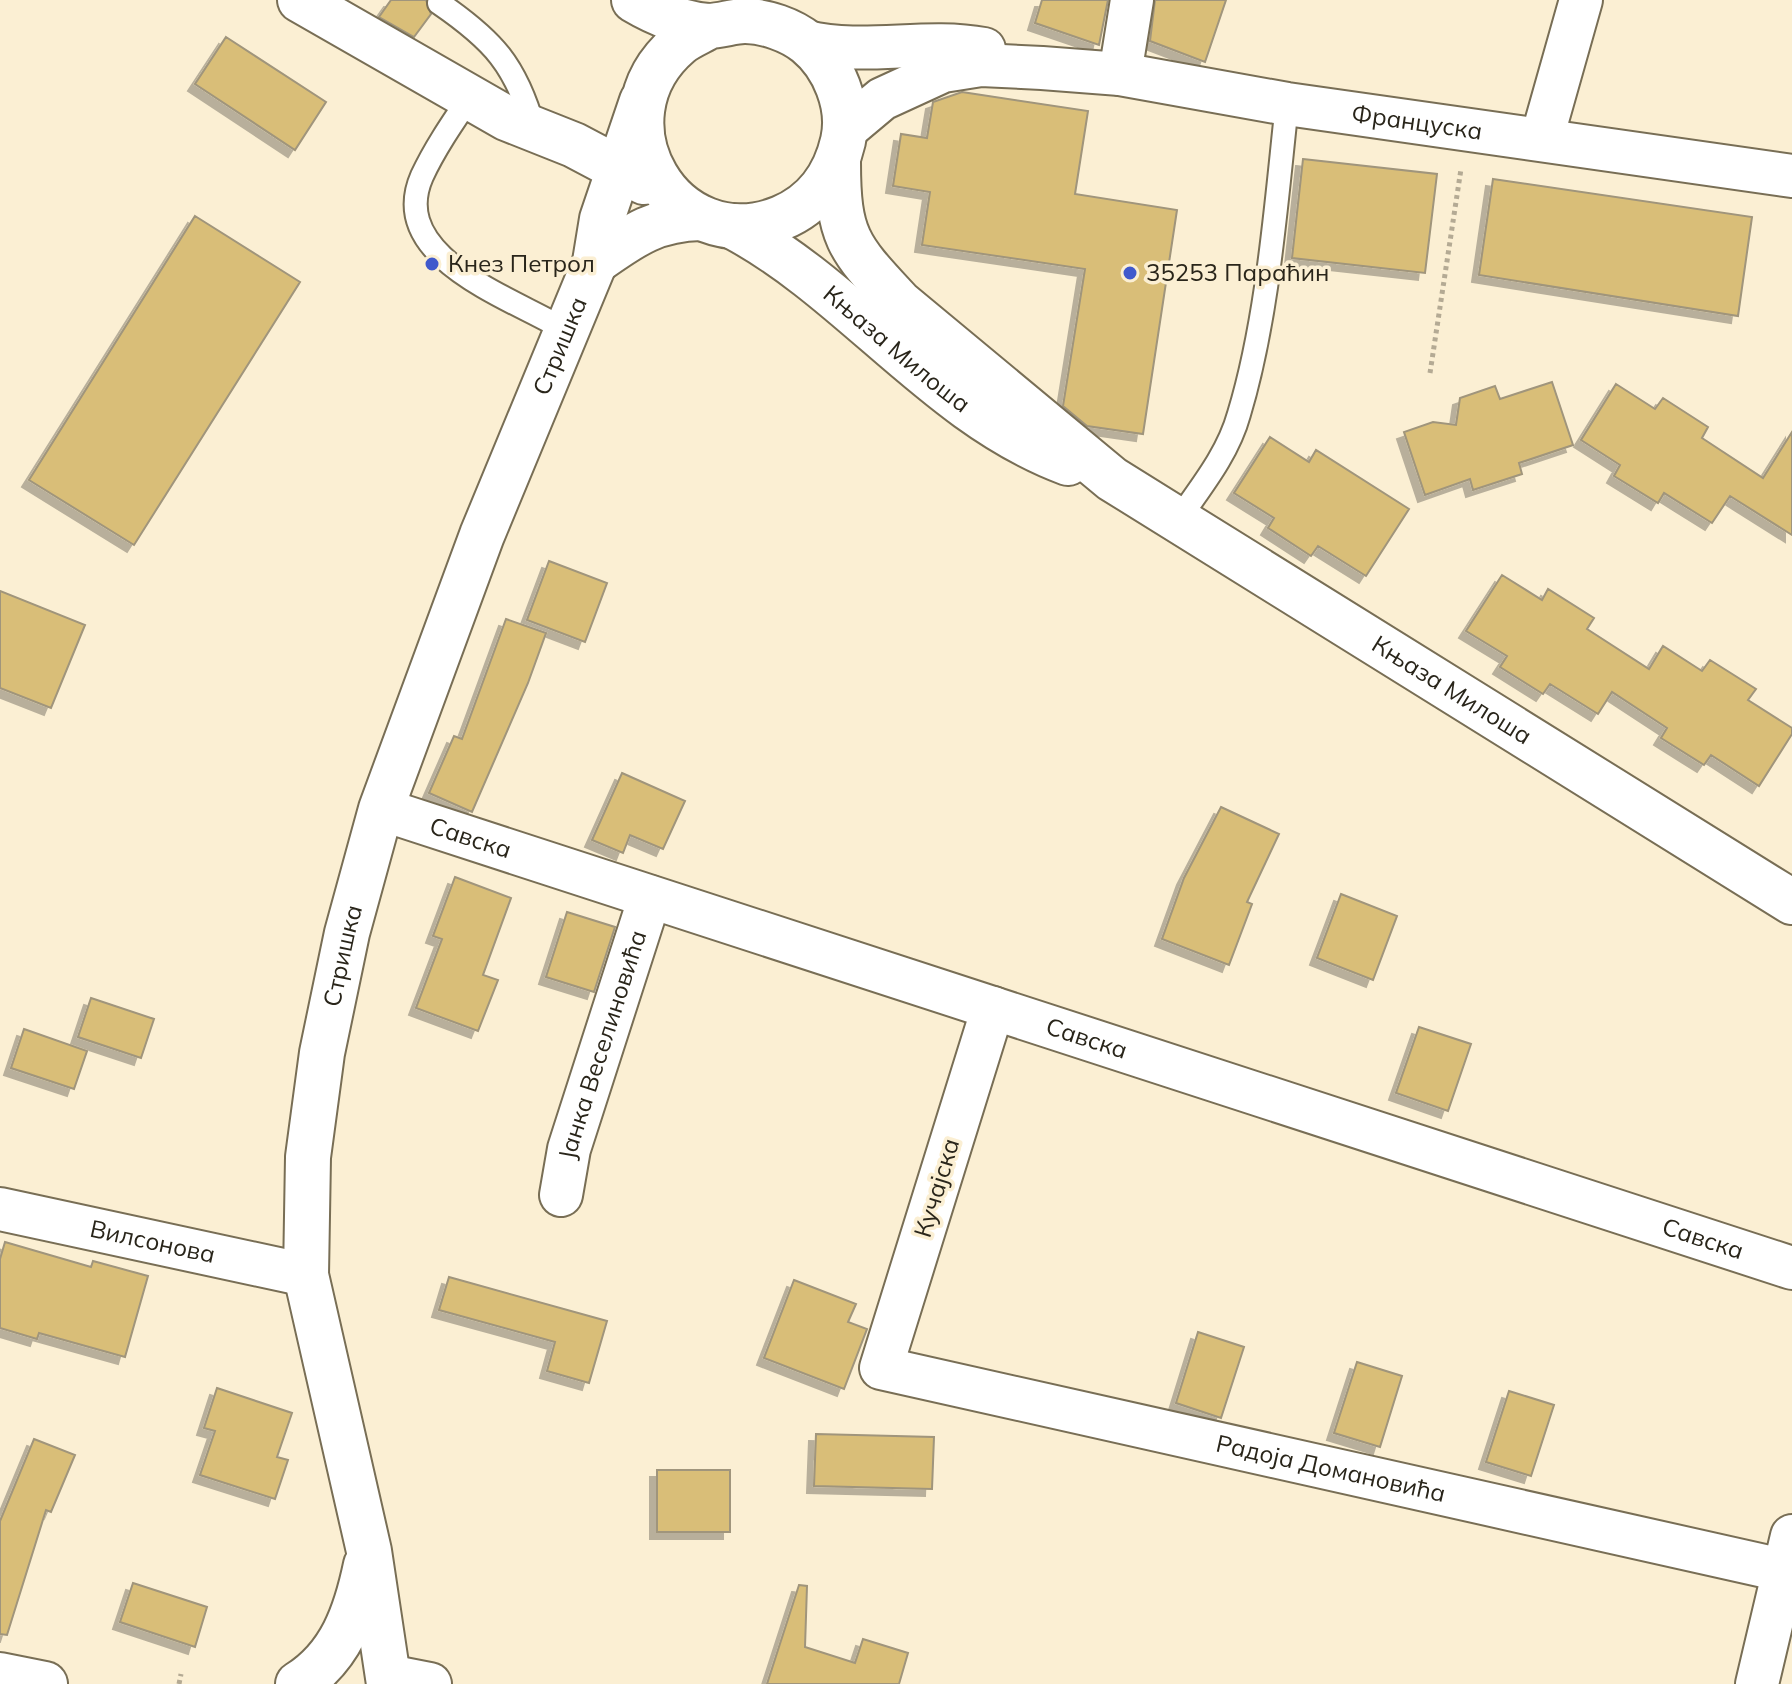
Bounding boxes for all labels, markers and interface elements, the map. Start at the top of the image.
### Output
street label: Француска [1350,97,1484,146]
place label: Кнез Петрол [448,248,595,278]
marker: Кнез Петрол [423,255,441,273]
place label: 35253 Параћин [1146,257,1329,287]
marker: 35253 Параћин [1121,264,1139,282]
street label: Књаза Милоша [818,278,977,418]
street label: Стришка [526,292,593,399]
street label: Књаза Милоша [1367,628,1538,750]
street label: Савска [426,810,515,864]
street label: Стришка [316,901,368,1009]
street label: Јанка Веселиновића [551,926,652,1161]
street label: Савска [1042,1010,1131,1065]
street label: Кучајска [907,1135,965,1241]
street label: Савска [1659,1211,1748,1265]
street label: Вилсонова [87,1213,218,1269]
street label: Радоја Домановића [1213,1428,1449,1508]

